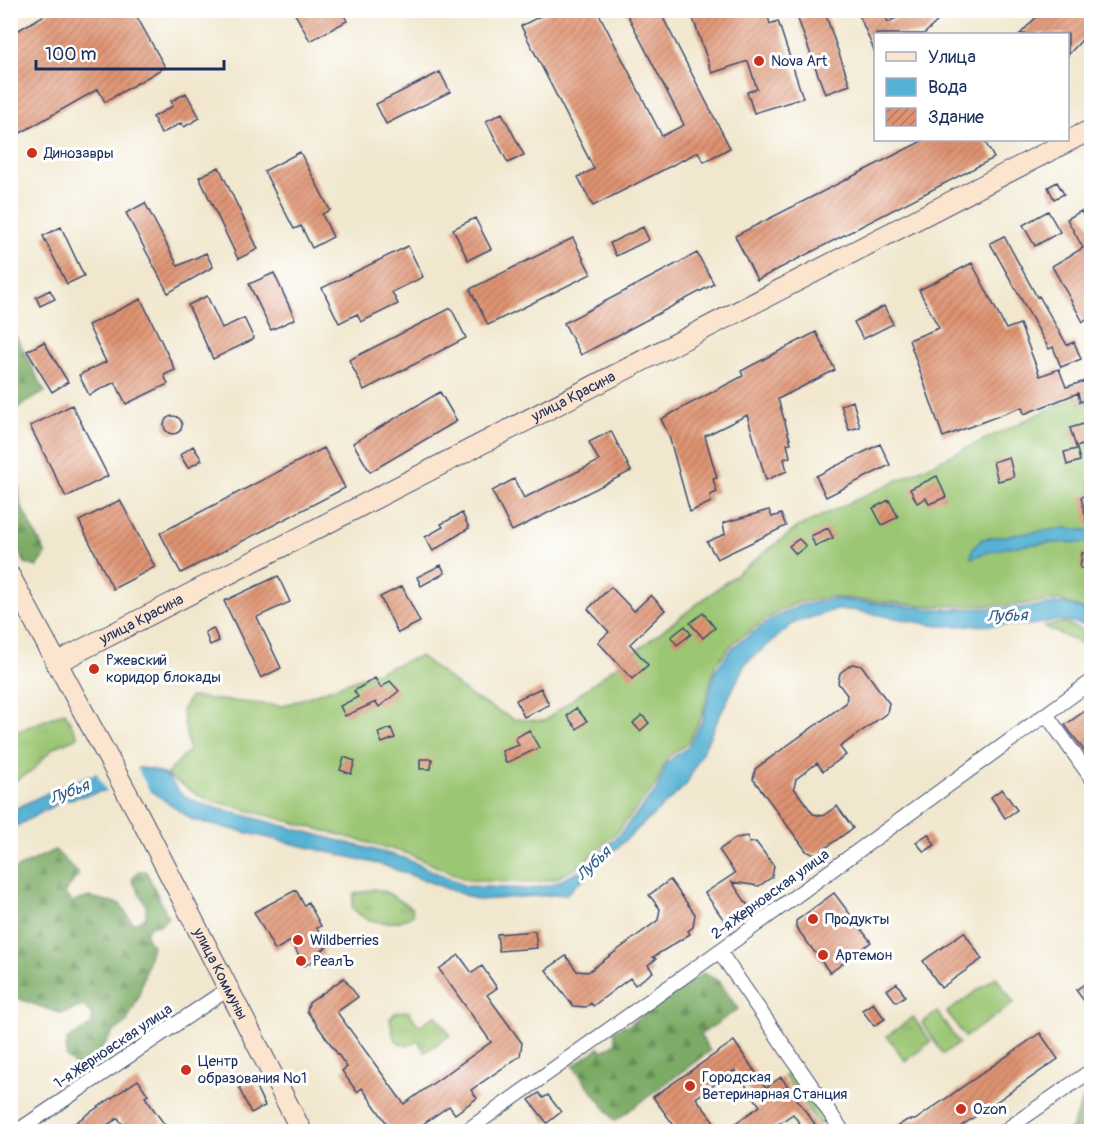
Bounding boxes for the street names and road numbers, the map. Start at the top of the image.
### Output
street label: улица Красина [527,367,619,427]
street label: улица Красина [95,590,187,649]
street label: 2-я Жерновская улица [707,845,833,944]
street label: улица Коммуны [188,924,252,1023]
street label: 1-я Жерновская улица [50,1000,176,1093]

